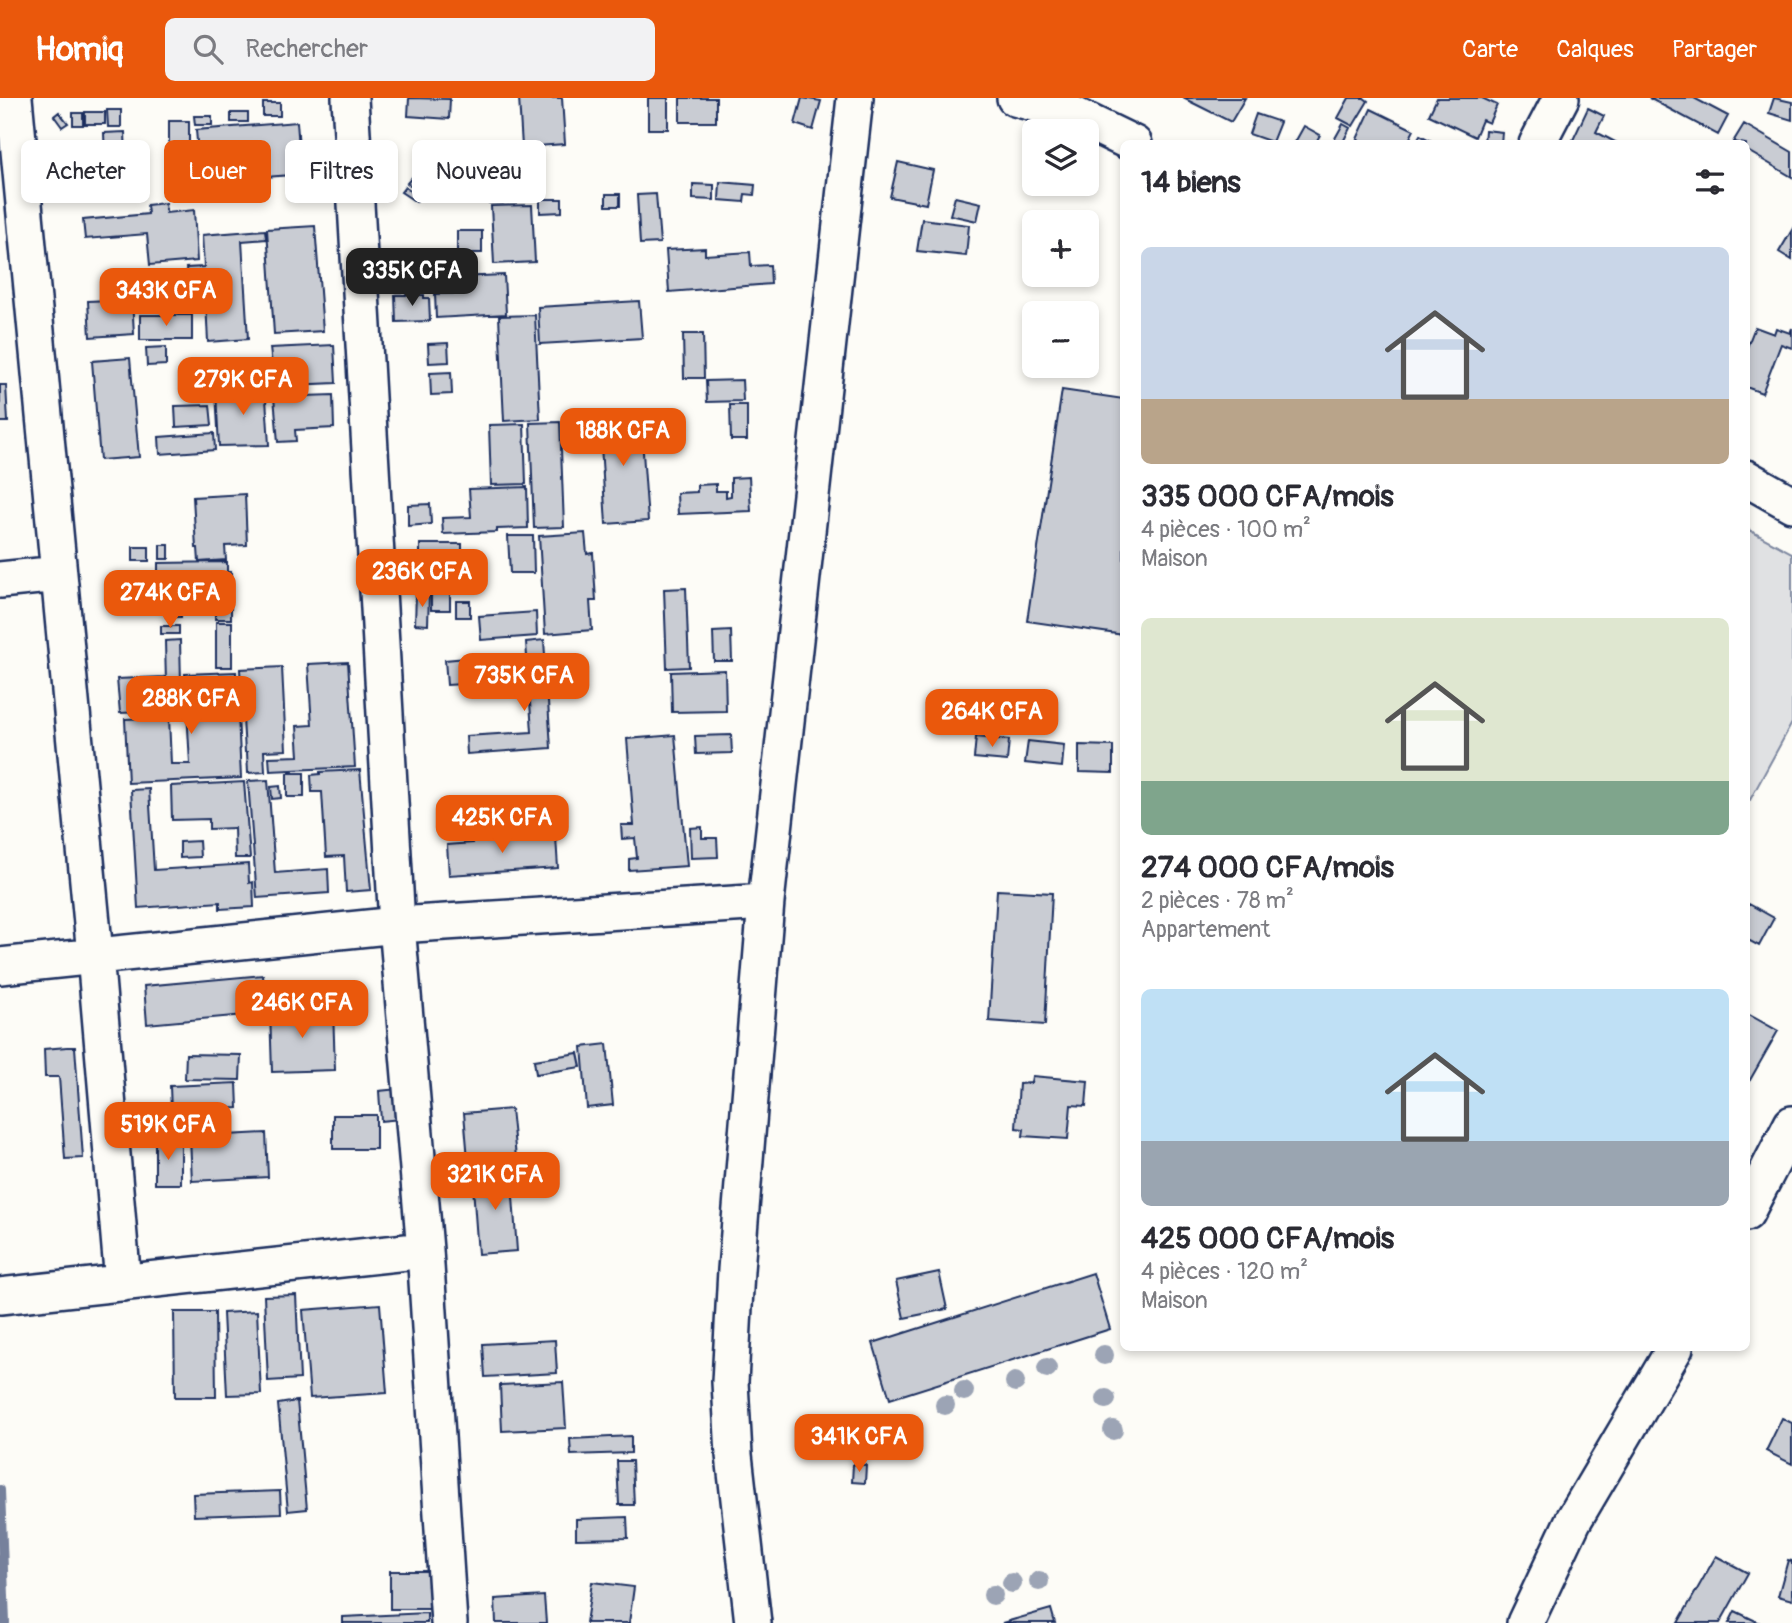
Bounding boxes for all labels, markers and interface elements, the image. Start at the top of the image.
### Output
search box [165,18,655,81]
text: Homiq [35,29,123,70]
icon: search [189,30,227,68]
text: Rechercher [245,33,368,65]
text: Carte [1462,35,1518,64]
text: Calques [1556,35,1634,64]
text: Partager [1672,35,1757,64]
map controls [1022,119,1099,378]
button: layers [1022,119,1099,196]
chip: Acheter [21,140,150,203]
chip: Louer [164,140,271,203]
chip: Filtres [285,140,398,203]
chip: Nouveau [412,140,546,203]
icon: filters [1691,163,1729,201]
text: 14 biens [1141,164,1241,201]
button: + [1022,210,1099,287]
pin: 335K CFA [340,248,484,308]
text: 335K CFA [362,256,462,285]
pin: 343K CFA [94,268,238,328]
text: 343K CFA [116,276,216,305]
icon: home [1372,292,1498,418]
button: − [1022,301,1099,378]
pin: 279K CFA [171,358,315,417]
text: 279K CFA [194,365,292,394]
pin: 188K CFA [551,408,695,468]
text: 188K CFA [576,416,670,445]
text: 335 000 CFA/mois [1141,478,1394,515]
text: 4 pièces · 100 m² [1141,515,1311,544]
text: Maison [1141,544,1208,573]
pin: 236K CFA [350,550,494,609]
text: 236K CFA [372,557,472,586]
pin: 274K CFA [98,570,242,630]
text: 274K CFA [120,578,220,607]
pin: 735K CFA [452,654,596,713]
text: 735K CFA [474,661,574,690]
icon: home [1372,663,1498,789]
pin: 288K CFA [119,676,263,736]
text: 288K CFA [142,684,240,713]
pin: 264K CFA [920,690,1064,749]
text: 264K CFA [941,697,1043,726]
pin: 425K CFA [430,796,574,855]
text: 425K CFA [452,803,552,832]
text: 274 000 CFA/mois [1141,849,1394,886]
text: 2 pièces · 78 m² [1141,886,1294,915]
text: Appartement [1141,915,1270,944]
pin: 246K CFA [230,981,374,1040]
text: 246K CFA [251,988,353,1017]
icon: home [1372,1034,1498,1160]
pin: 519K CFA [96,1102,240,1162]
text: 519K CFA [120,1110,216,1139]
pin: 321K CFA [423,1152,567,1212]
text: 321K CFA [447,1160,543,1189]
text: 425 000 CFA/mois [1141,1220,1394,1257]
text: 4 pièces · 120 m² [1141,1257,1308,1286]
text: Maison [1141,1286,1208,1315]
pin: 341K CFA [787,1414,931,1474]
text: 341K CFA [811,1422,908,1451]

